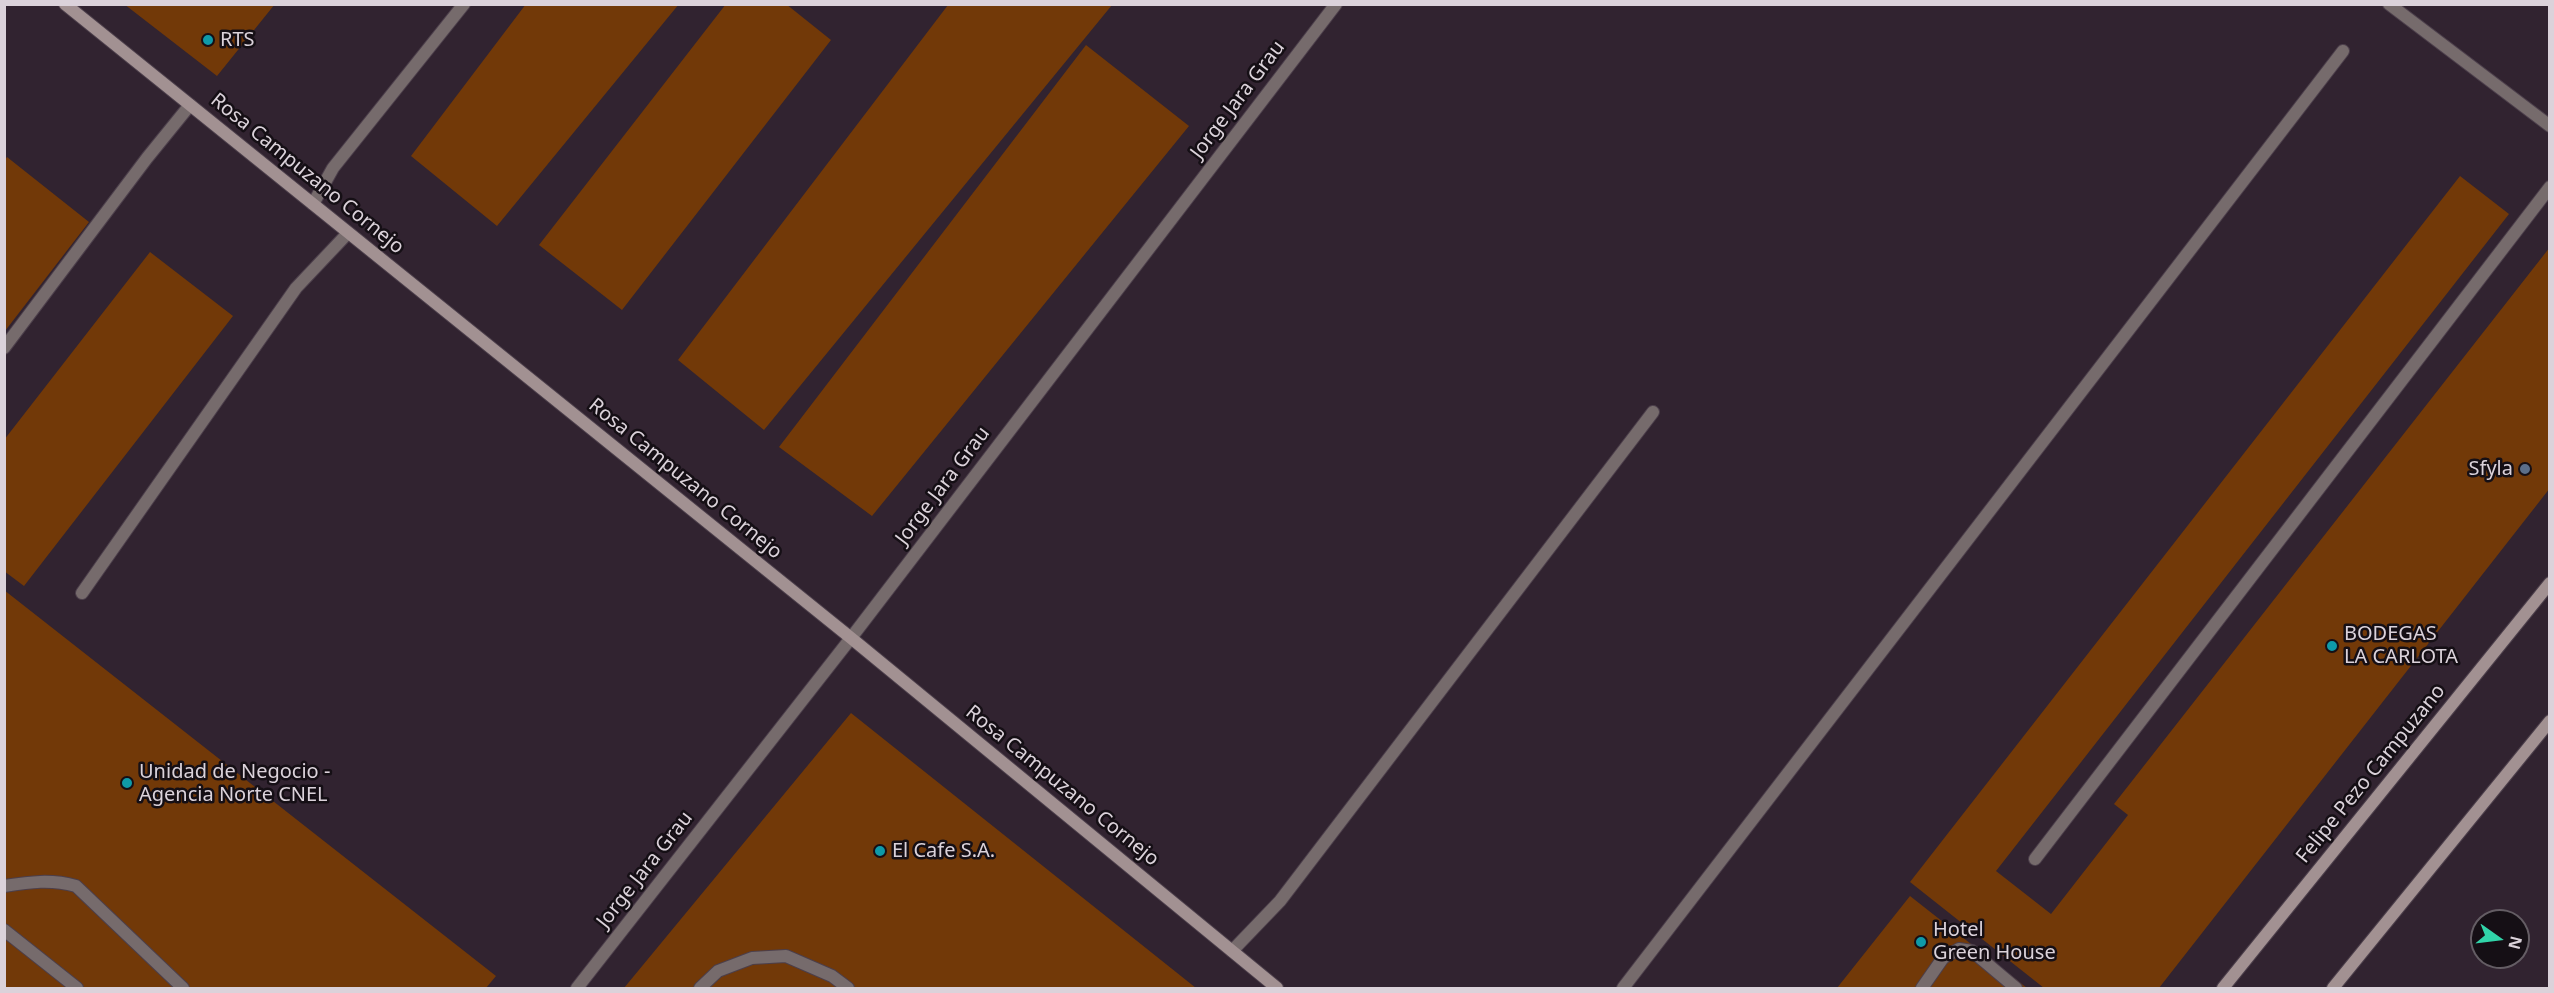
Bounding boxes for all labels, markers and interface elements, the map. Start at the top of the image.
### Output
place label: RTS [220,28,255,52]
marker: RTS [201,33,215,47]
street label: Jorge Jara Grau [1186,36,1290,164]
street label: Rosa Campuzano Cornejo [205,89,409,259]
street label: Rosa Campuzano Cornejo [583,394,787,564]
street label: Jorge Jara Grau [891,422,995,550]
place label: Sfyla [2469,457,2513,481]
marker: Sfyla [2518,462,2532,476]
place label: BODEGAS LA CARLOTA [2344,622,2458,669]
marker: BODEGAS LA CARLOTA [2325,639,2339,653]
street label: Felipe Pezo Campuzano [2292,680,2450,868]
street label: Rosa Campuzano Cornejo [960,701,1164,871]
place label: Unidad de Negocio - Agencia Norte CNEL [139,760,330,807]
marker: Unidad de Negocio - Agencia Norte CNEL [120,776,134,790]
street label: Jorge Jara Grau [592,807,698,933]
place label: El Cafe S.A. [892,839,995,863]
marker: El Cafe S.A. [873,844,887,858]
north arrow [2470,909,2530,969]
place label: Hotel Green House [1933,918,2056,965]
text: N [2503,934,2528,952]
marker: Hotel Green House [1914,935,1928,949]

